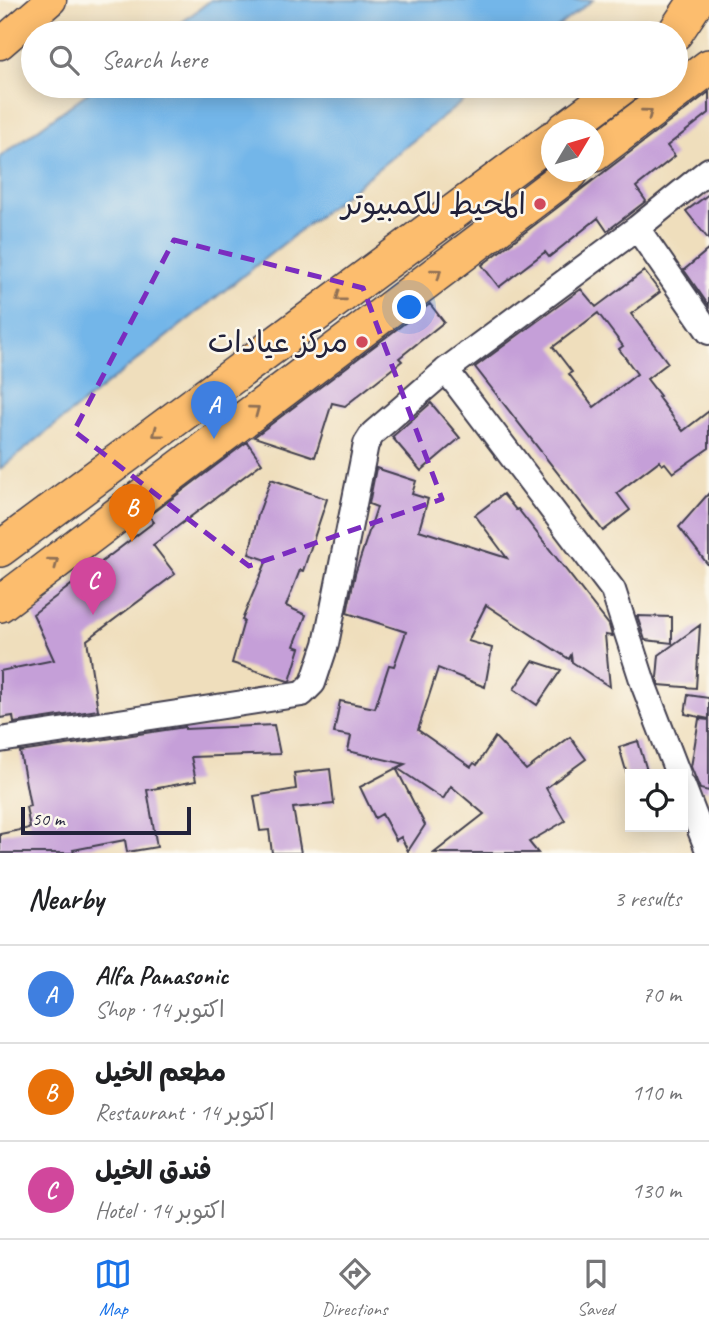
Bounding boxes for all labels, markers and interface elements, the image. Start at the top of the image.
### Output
search box [21,21,688,98]
icon: search [45,41,83,79]
text: Search here [101,43,207,76]
one-way arrow [640,109,653,122]
north arrow [541,119,604,182]
place label: المحيط للكمبيوتر [339,185,526,223]
marker: المحيط للكمبيوتر [532,196,548,212]
one-way arrow [429,269,442,281]
one-way arrow [335,288,347,301]
your location [392,290,426,324]
place label: مركز عيادات [208,323,348,361]
marker: مركز عيادات [354,334,370,350]
pin: A [191,381,237,439]
one-way arrow [248,406,260,419]
one-way arrow [152,424,165,437]
pin: B [109,484,155,542]
pin: C [70,557,116,615]
one-way arrow [47,558,59,571]
map controls [625,769,688,832]
button: locate [625,769,688,832]
scale bar [21,804,191,836]
text: 50 m [32,807,64,831]
text: Nearby [28,880,104,918]
text: 3 results [614,884,681,913]
text: Alfa Panasonic [95,959,228,992]
text: A [45,980,57,1009]
text: 70 m [642,980,681,1009]
text: Shop · 14 اكتوبر [95,995,225,1024]
text: مطعم الخيل [95,1056,226,1089]
text: B [45,1078,57,1107]
text: 110 m [632,1078,681,1107]
text: Restaurant · 14 اكتوبر [95,1098,275,1127]
text: فندق الخيل [95,1154,212,1187]
text: C [46,1176,56,1205]
text: 130 m [632,1176,681,1205]
text: Hotel · 14 اكتوبر [95,1196,226,1225]
tab: Map [94,1255,132,1321]
tab: Directions [321,1255,388,1321]
tab: Saved [577,1255,615,1321]

